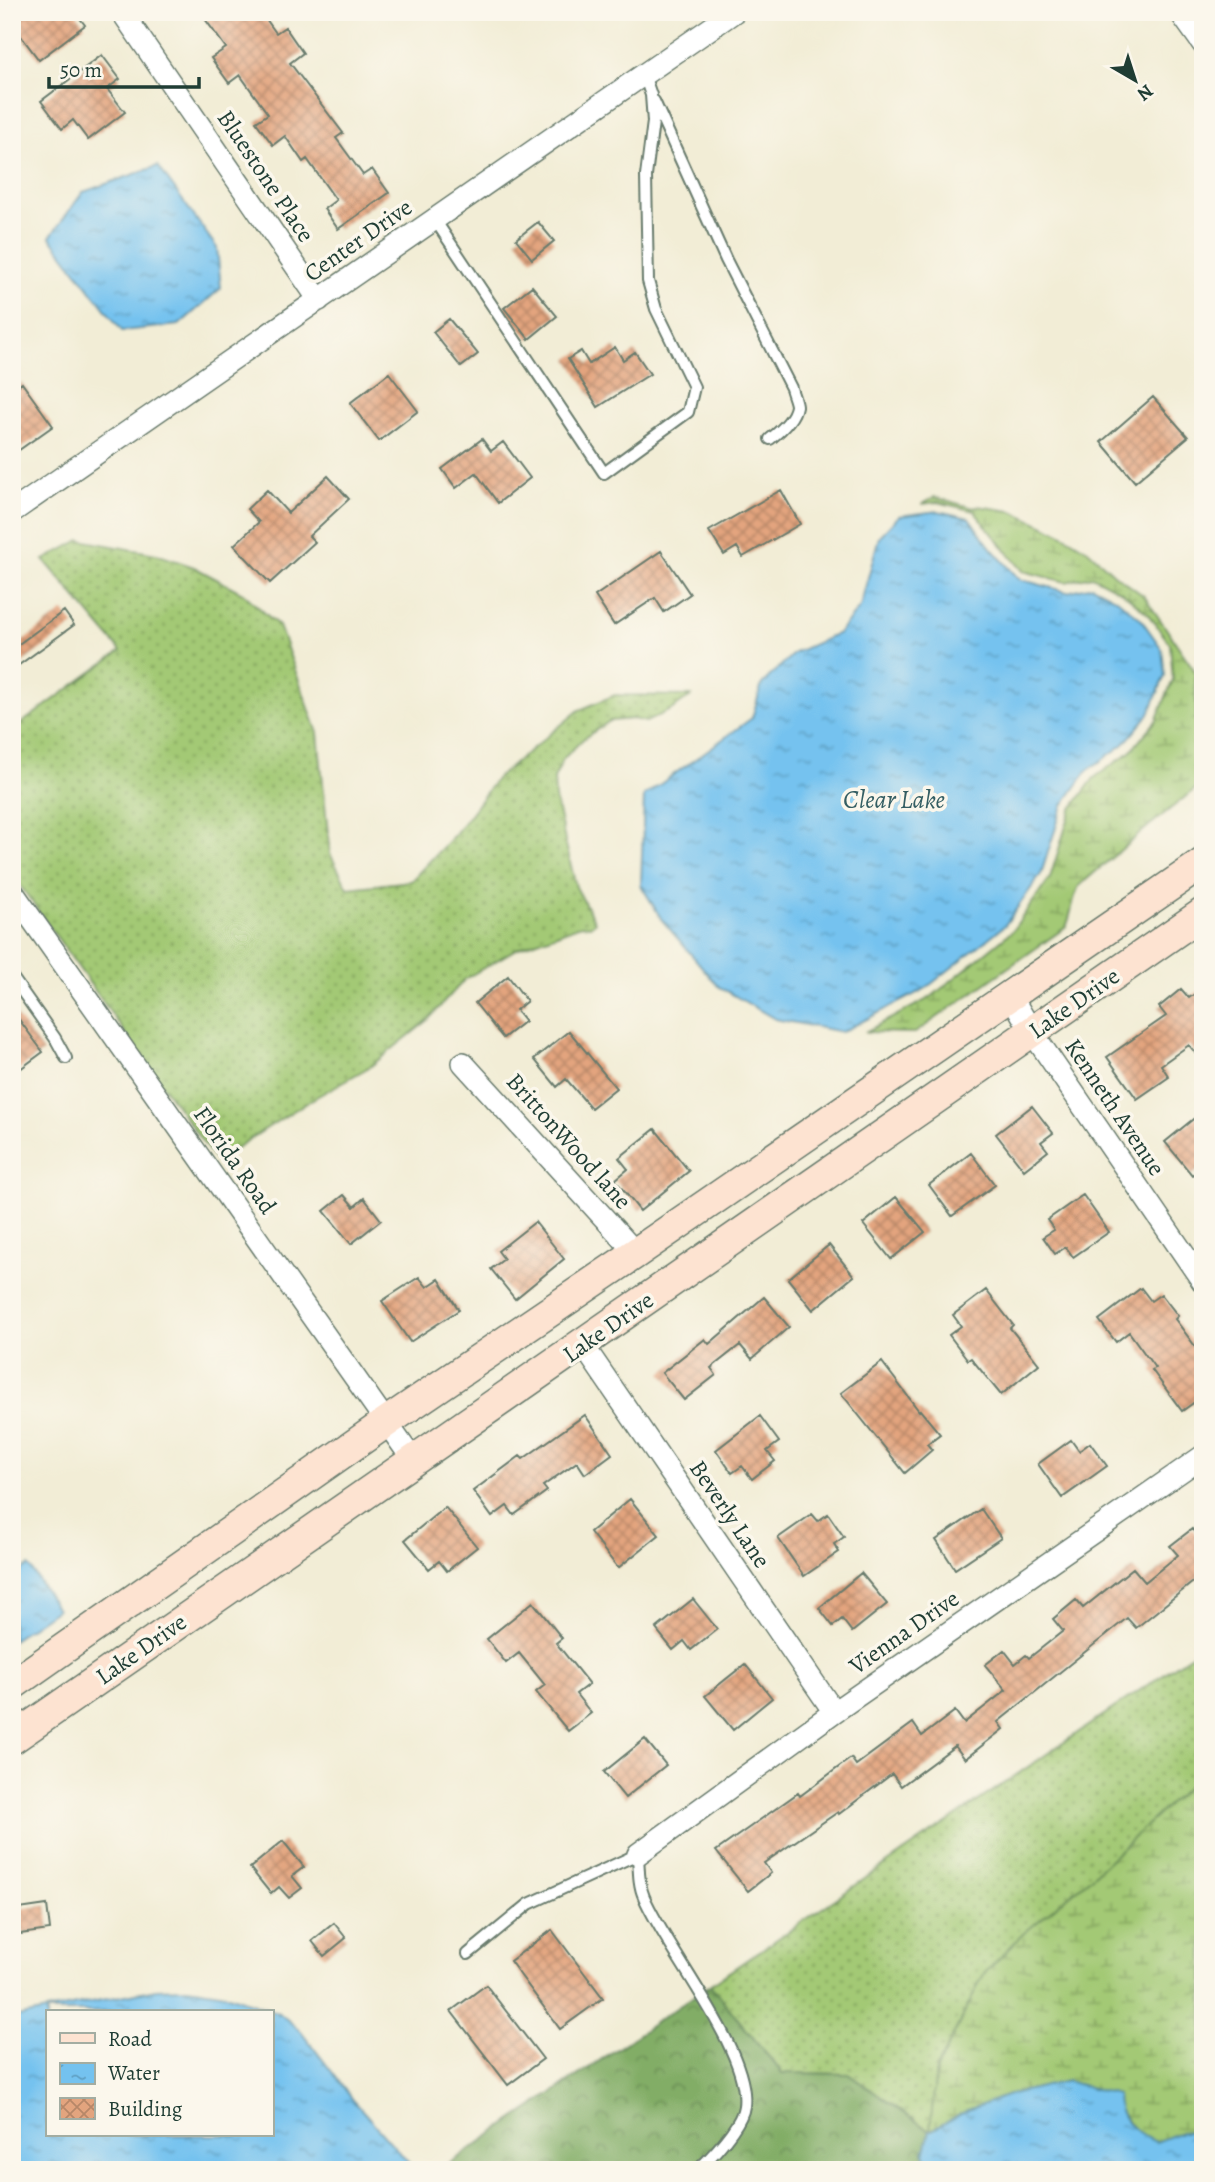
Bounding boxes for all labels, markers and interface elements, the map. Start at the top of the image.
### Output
scale bar [49,46,200,90]
north arrow [1100,46,1170,116]
text: 50 m [60,56,102,84]
text: N [1131,78,1159,107]
street label: Bluestone Place [210,104,322,248]
street label: Center Drive [298,191,418,289]
water label: Clear Lake [843,782,945,817]
street label: Lake Drive [1022,960,1126,1046]
street label: Kenneth Avenue [1057,1032,1173,1182]
street label: BrittonWood lane [499,1066,639,1216]
street label: Florida Road [186,1100,284,1220]
street label: Lake Drive [556,1284,660,1370]
street label: Beverly Lane [682,1454,778,1574]
street label: Vienna Drive [842,1582,965,1682]
street label: Lake Drive [89,1606,193,1692]
legend [46,2010,273,2136]
text: Road [108,2025,152,2053]
text: Water [107,2059,160,2087]
text: Building [108,2095,183,2123]

